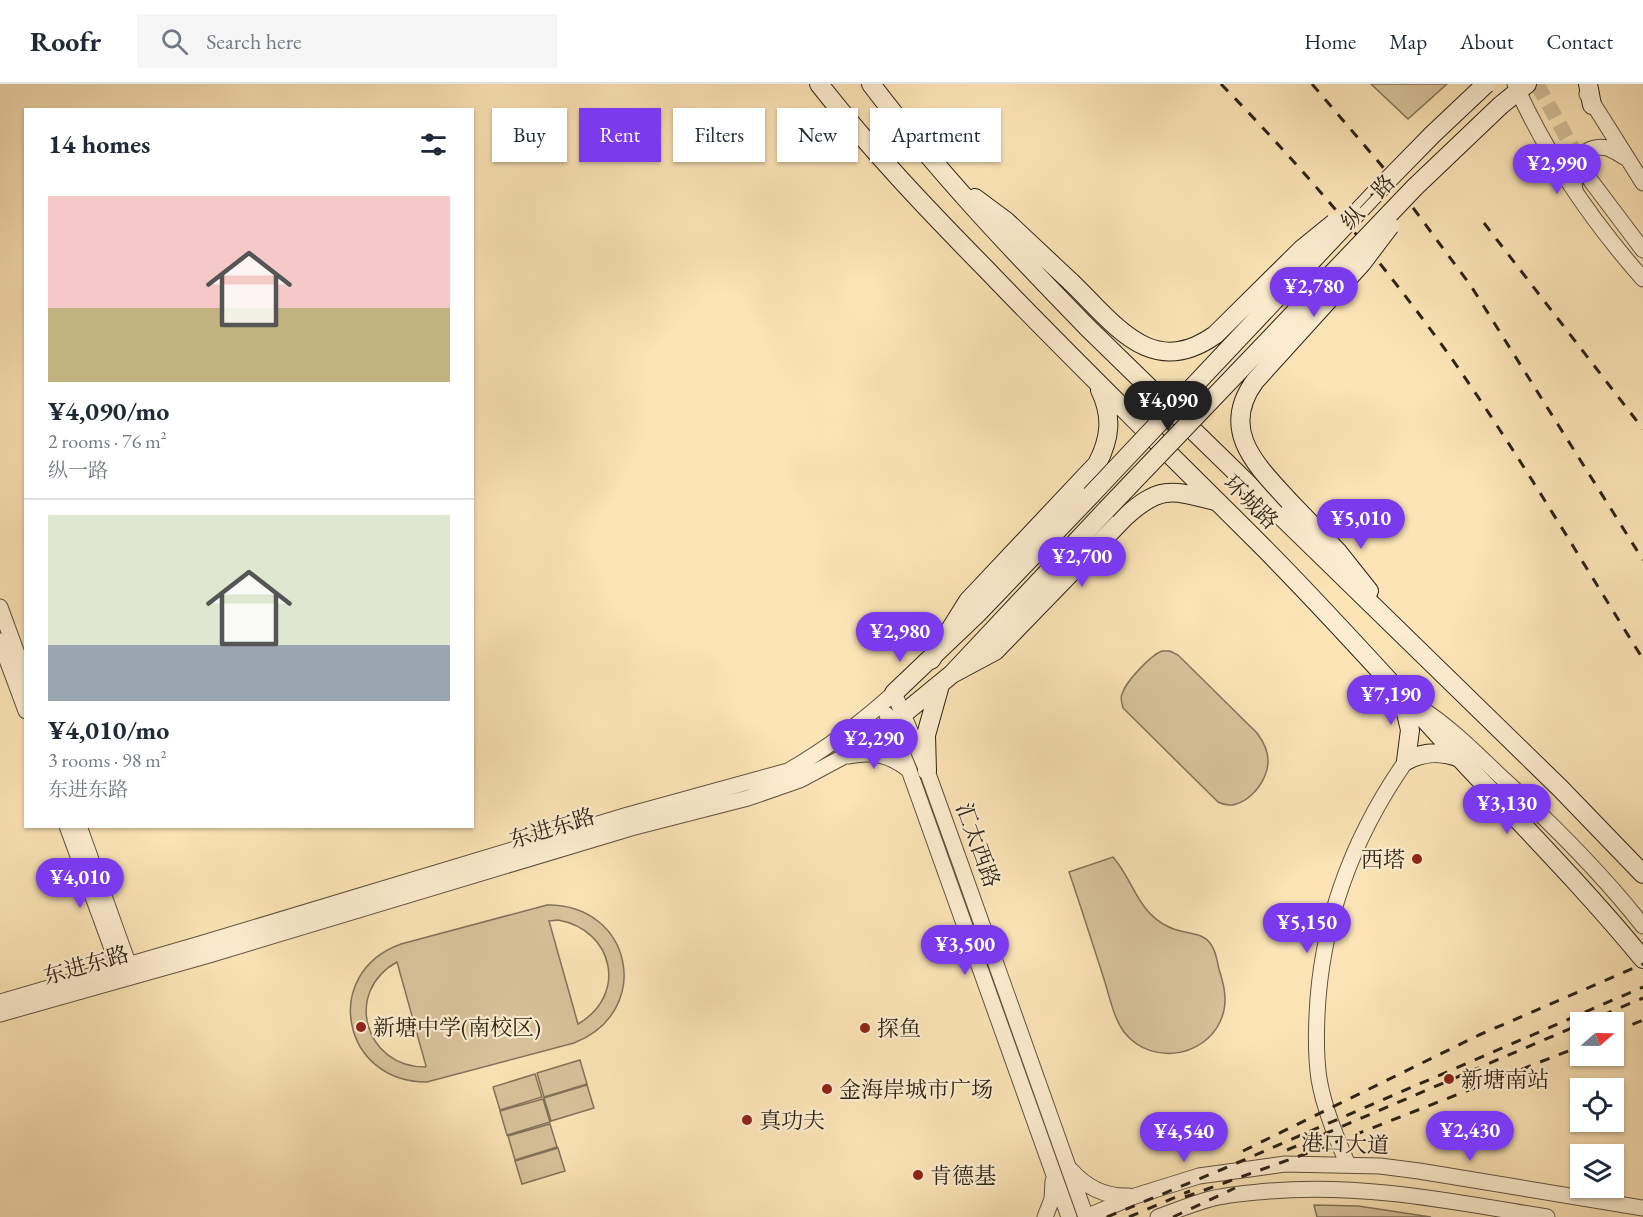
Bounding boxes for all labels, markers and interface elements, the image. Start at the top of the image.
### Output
search box [137,14,557,68]
text: Roofr [30,23,101,59]
icon: search [158,25,191,58]
text: Search here [206,27,302,56]
text: Home [1304,28,1356,55]
text: Map [1389,28,1427,55]
text: About [1460,28,1513,55]
text: Contact [1546,28,1613,55]
chip: Buy [492,108,567,162]
chip: Rent [579,108,661,162]
chip: Filters [673,108,765,162]
chip: New [777,108,858,162]
chip: Apartment [870,108,1001,162]
text: 14 homes [48,127,150,161]
icon: filters [417,128,450,161]
pin: ¥2,990 [1508,144,1606,195]
text: ¥2,990 [1527,150,1587,176]
street label: 纵一路 [1335,168,1401,236]
icon: home [195,235,303,343]
pin: ¥2,780 [1265,267,1363,318]
text: ¥2,780 [1284,273,1344,299]
pin: ¥4,090 [1119,381,1217,432]
text: ¥4,090 [1138,387,1198,413]
text: ¥4,090/mo [48,394,169,428]
text: 2 rooms · 76 m² [48,428,167,454]
text: 纵一路 [48,457,108,483]
street label: 环城路 [1217,468,1285,536]
pin: ¥5,010 [1312,499,1410,550]
text: ¥5,010 [1331,505,1391,531]
pin: ¥2,700 [1033,537,1131,588]
text: ¥2,700 [1052,543,1112,569]
icon: home [195,554,303,662]
pin: ¥2,980 [851,612,949,663]
text: ¥2,980 [870,618,930,644]
pin: ¥7,190 [1342,675,1440,726]
text: ¥7,190 [1361,681,1421,707]
text: ¥4,010/mo [48,713,169,747]
pin: ¥2,290 [825,719,923,770]
text: ¥2,290 [844,725,904,751]
text: 3 rooms · 98 m² [48,747,167,773]
text: 东进东路 [48,776,128,802]
pin: ¥3,130 [1458,784,1556,835]
text: ¥3,130 [1477,790,1537,816]
street label: 汇太西路 [949,799,1007,891]
street label: 东进东路 [506,801,598,855]
place label: 西塔 [1361,845,1405,874]
marker: 西塔 [1410,852,1424,866]
pin: ¥4,010 [31,858,129,909]
text: ¥4,010 [50,864,110,890]
pin: ¥5,150 [1258,903,1356,954]
text: ¥5,150 [1277,909,1337,935]
pin: ¥3,500 [916,925,1014,976]
text: ¥3,500 [935,931,995,957]
street label: 东进东路 [40,939,132,991]
north arrow [1570,1012,1624,1066]
map controls [1570,1012,1624,1198]
place label: 新塘中学(南校区) [373,1013,541,1042]
place label: 探鱼 [877,1014,921,1043]
marker: 新塘中学(南校区) [354,1020,368,1034]
marker: 探鱼 [858,1021,872,1035]
place label: 新塘南站 [1461,1065,1549,1094]
marker: 新塘南站 [1442,1072,1456,1086]
place label: 金海岸城市广场 [839,1075,993,1104]
button: locate [1570,1078,1624,1132]
marker: 金海岸城市广场 [820,1082,834,1096]
place label: 真功夫 [759,1106,825,1135]
pin: ¥2,430 [1421,1111,1519,1162]
pin: ¥4,540 [1135,1112,1233,1163]
marker: 真功夫 [740,1113,754,1127]
text: ¥2,430 [1440,1117,1500,1143]
text: ¥4,540 [1154,1118,1214,1144]
street label: 港口大道 [1301,1128,1389,1160]
button: layers [1570,1144,1624,1198]
place label: 肯德基 [930,1161,996,1190]
marker: 肯德基 [911,1168,925,1182]

